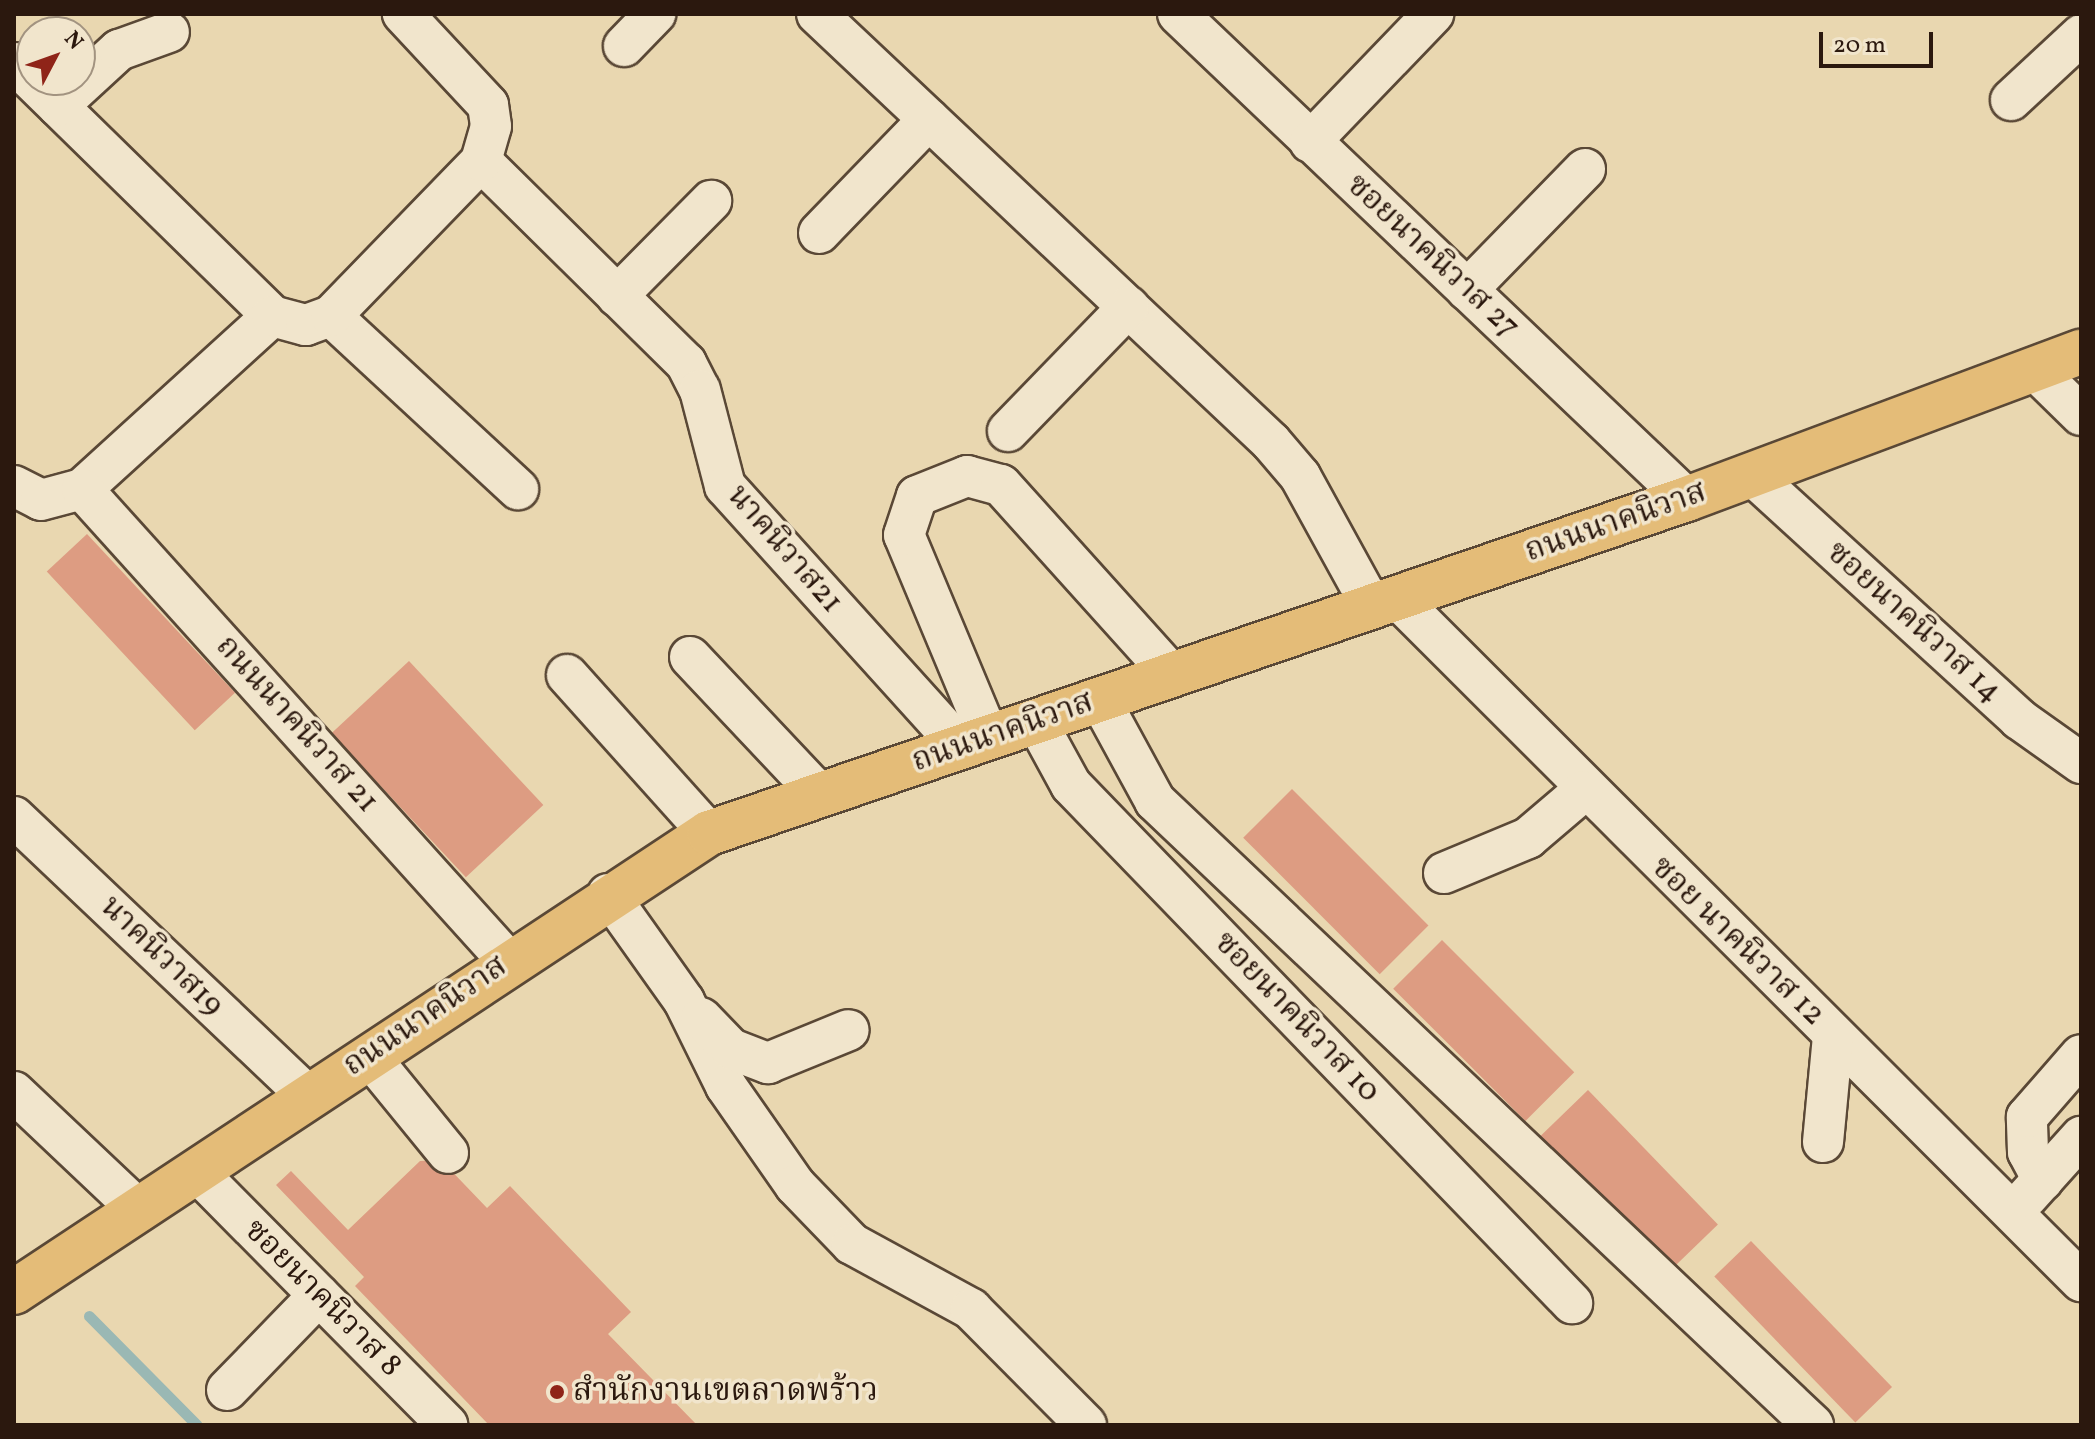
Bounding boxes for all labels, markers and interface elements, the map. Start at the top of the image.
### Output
north arrow [16,16,96,96]
scale bar [1823,16,1937,66]
text: N [56,25,90,57]
text: 20 m [1833,29,1886,63]
street label: ซอยนาคนิวาส 27 [1337,167,1527,347]
street label: ถนนนาคนิวาส [1520,474,1712,572]
street label: นาคนิวาส21 [718,478,850,622]
street label: ซอยนาคนิวาส 14 [1817,534,2009,712]
street label: ถนนนาคนิวาส 21 [206,628,386,822]
street label: ถนนนาคนิวาส [907,684,1099,782]
street label: ซอย นาคนิวาส 12 [1642,849,1832,1035]
street label: นาคนิวาส19 [91,889,231,1025]
street label: ซอยนาคนิวาส 10 [1205,925,1387,1111]
street label: ถนนนาคนิวาส [337,948,515,1086]
street label: ซอยนาคนิวาส 8 [235,1212,409,1386]
place label: สำนักงานเขตลาดพร้าว [573,1373,878,1411]
marker: สำนักงานเขตลาดพร้าว [548,1383,566,1401]

